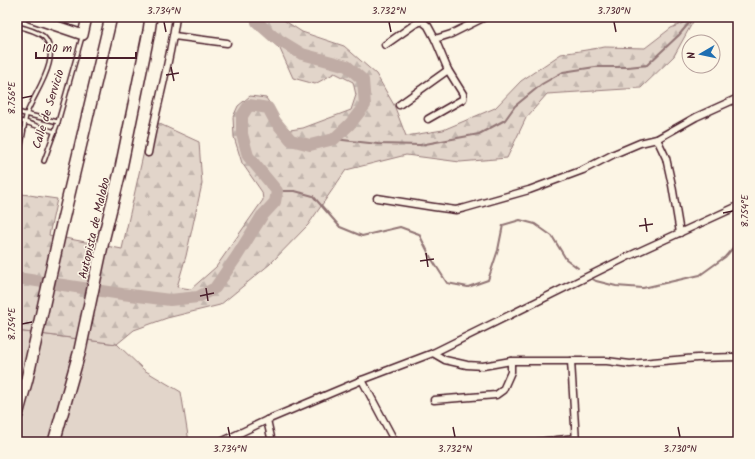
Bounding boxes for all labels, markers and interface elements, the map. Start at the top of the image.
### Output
text: 3.734°N [147,3,181,19]
text: 3.732°N [372,3,406,19]
text: 3.730°N [597,3,631,19]
scale bar [36,34,136,60]
north arrow [681,34,721,74]
text: 100 m [42,39,73,58]
text: N [683,51,702,60]
street label: Calle de Servicio [27,67,70,151]
text: 8.756°E [4,80,20,115]
street label: Autopista de Malabo [74,176,115,281]
text: 8.754°E [737,193,753,228]
text: 8.754°E [4,306,20,341]
text: 3.734°N [213,441,247,457]
text: 3.732°N [438,441,472,457]
text: 3.730°N [663,441,697,457]

